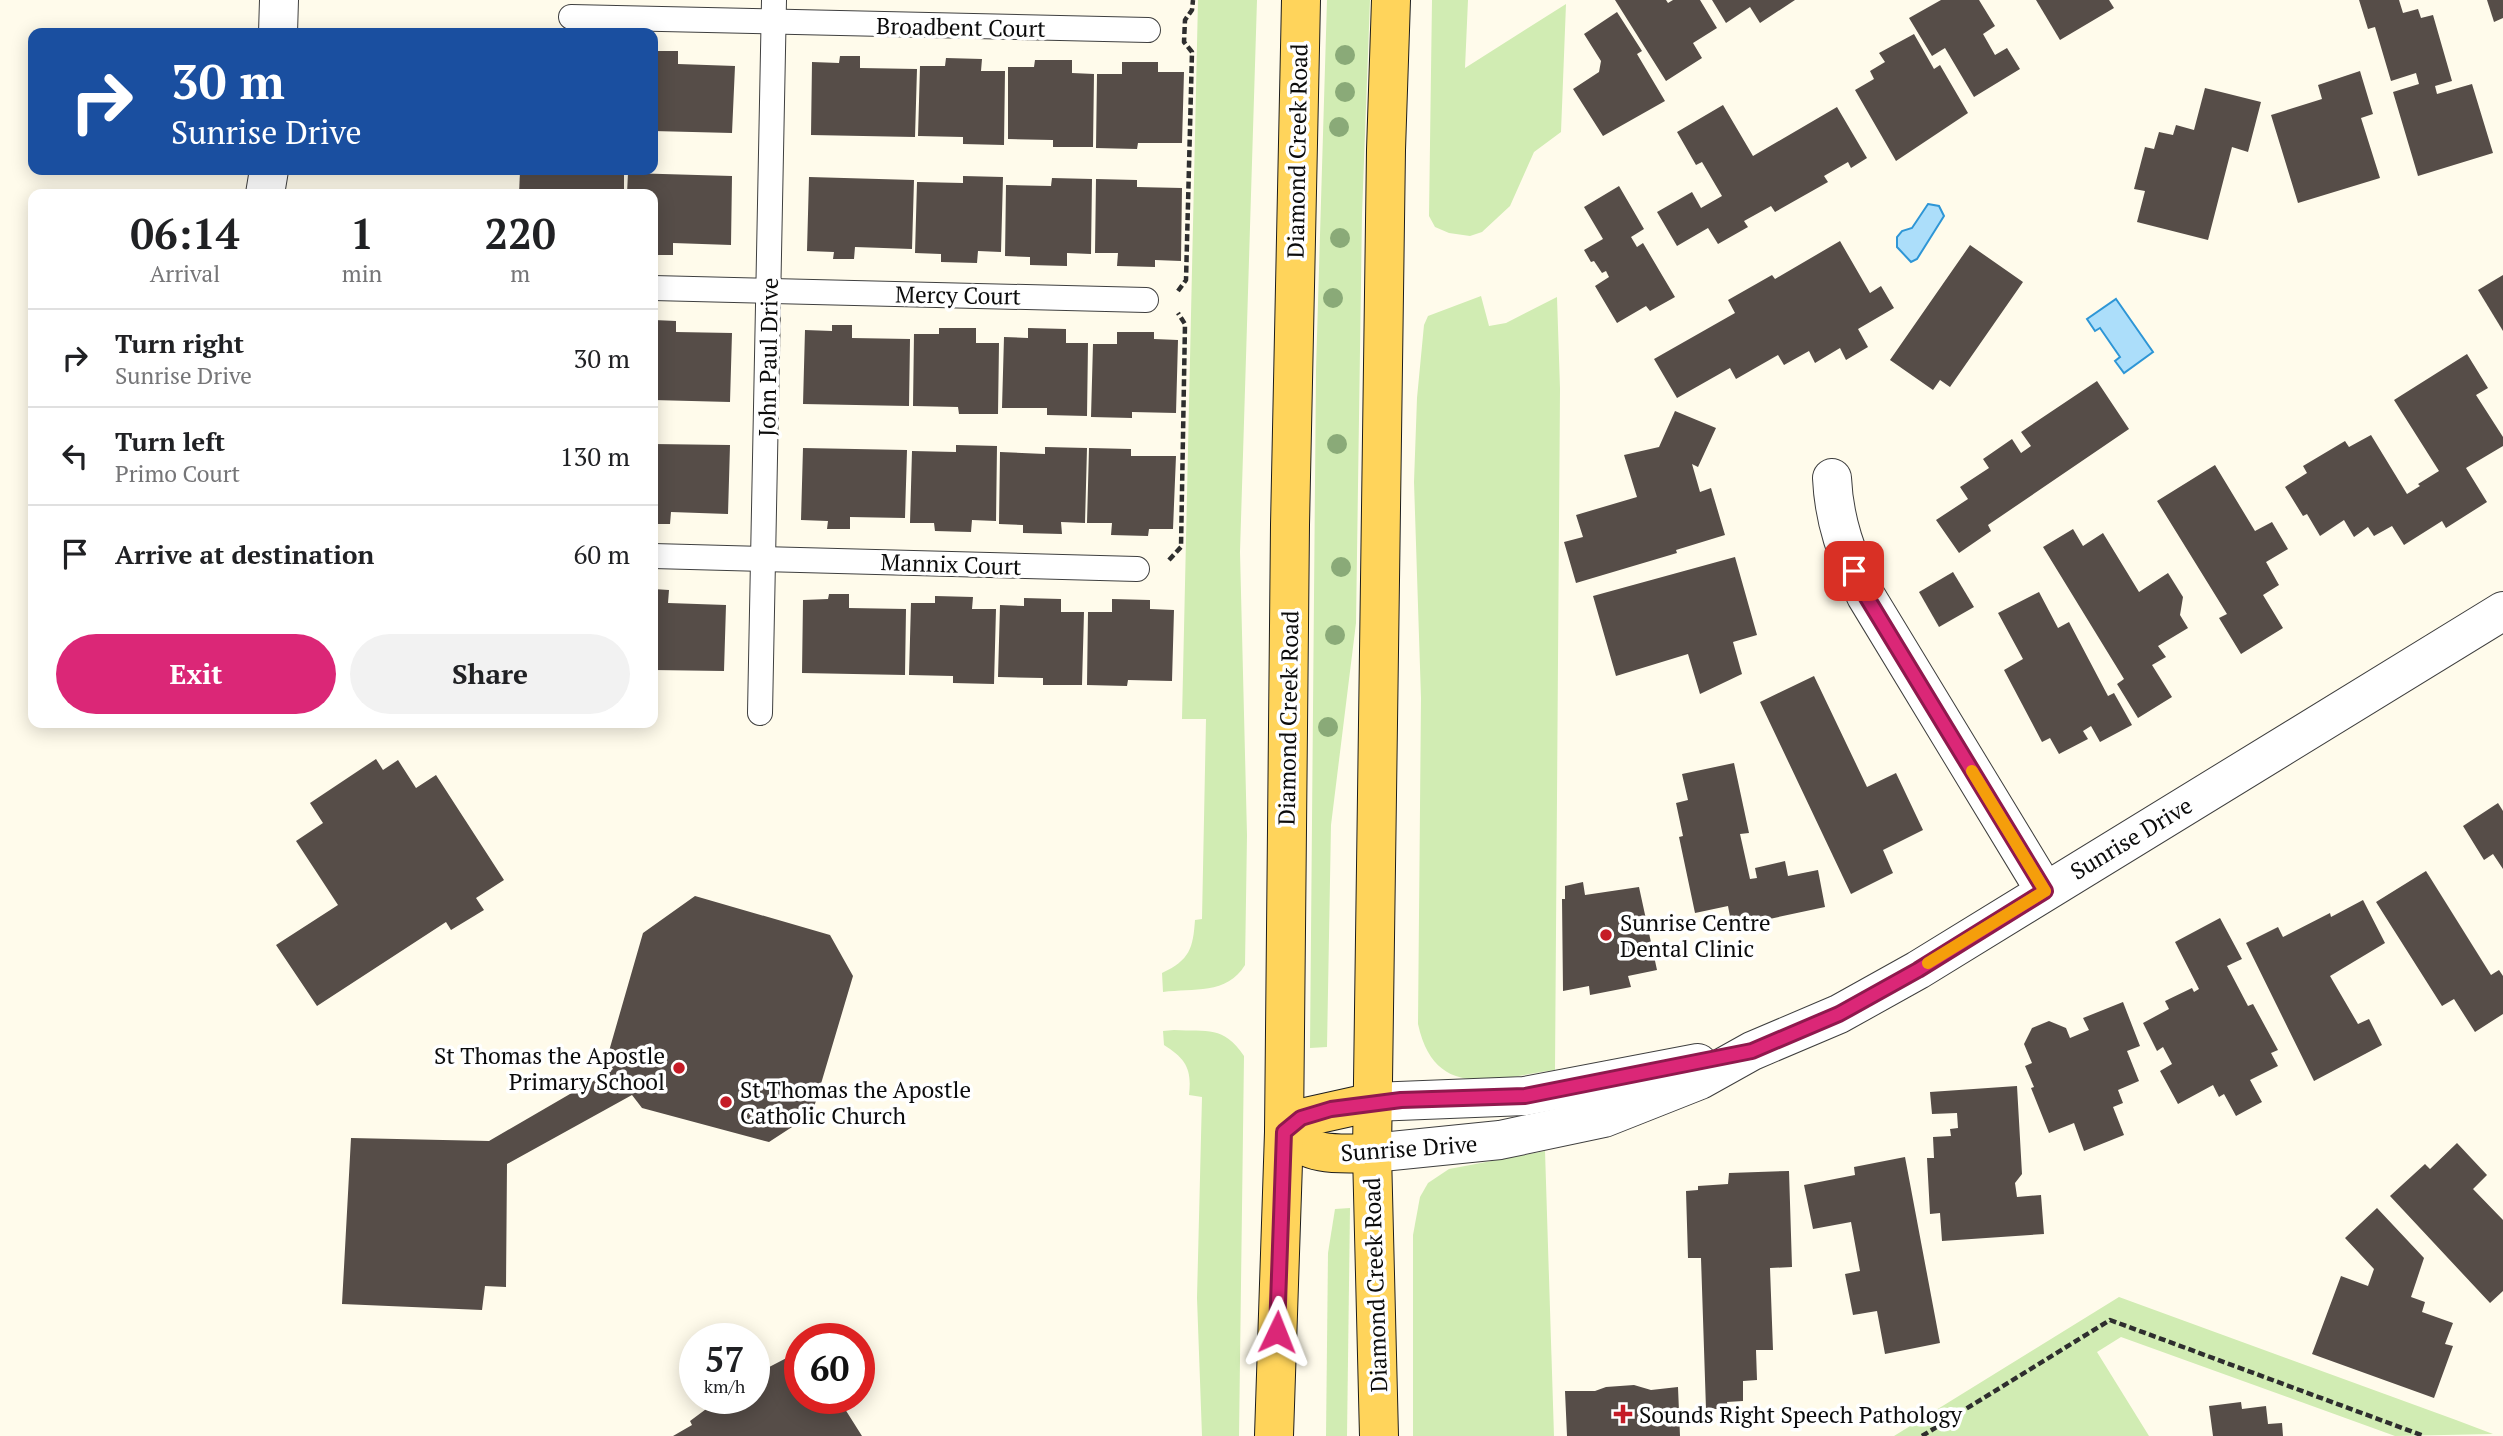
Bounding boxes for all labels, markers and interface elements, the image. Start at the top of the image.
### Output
street label: Broadbent Court [876,10,1046,44]
street label: Diamond Creek Road [1280,43,1314,259]
text: 30 m [171,48,285,113]
icon: right [56,56,147,147]
text: Sunrise Drive [171,111,362,153]
text: 06:14 [130,205,240,261]
text: 1 [350,205,374,261]
text: 220 [485,205,556,261]
text: Arrival [150,258,220,289]
text: min [342,258,382,289]
text: m [510,258,530,289]
street label: John Paul Drive [751,277,785,437]
street label: Mercy Court [895,278,1022,312]
text: Turn right [115,326,244,360]
icon: right [56,339,94,377]
text: 30 m [574,341,630,375]
text: Sunrise Drive [115,360,252,391]
text: Turn left [115,424,225,458]
icon: left [56,437,94,475]
text: 130 m [560,439,630,473]
text: Primo Court [115,458,240,489]
icon: arrive [56,535,94,573]
text: Arrive at destination [115,537,374,571]
text: 60 m [574,537,630,571]
pin [1824,541,1884,601]
street label: Mannix Court [880,546,1022,582]
icon: arrive [1835,552,1873,590]
street label: Diamond Creek Road [1271,610,1305,826]
button: Exit [56,634,336,714]
button: Share [350,634,630,714]
street label: Sunrise Drive [2064,789,2198,887]
place label: Sunrise Centre Dental Clinic [1620,907,1771,964]
marker: Sunrise Centre Dental Clinic [1598,927,1614,943]
place label: St Thomas the Apostle Primary School [434,1040,665,1097]
marker: St Thomas the Apostle Primary School [671,1060,687,1076]
place label: St Thomas the Apostle Catholic Church [740,1074,971,1131]
marker: St Thomas the Apostle Catholic Church [718,1094,734,1110]
street label: Sunrise Drive [1340,1128,1478,1168]
street label: Diamond Creek Road [1356,1177,1394,1393]
position arrow [1240,1295,1314,1369]
speed limit sign: 60 [784,1323,875,1414]
text: 57 [705,1336,744,1382]
text: km/h [704,1374,745,1398]
place label: Sounds Right Speech Pathology [1639,1399,1963,1430]
marker: Sounds Right Speech Pathology [1613,1404,1633,1424]

